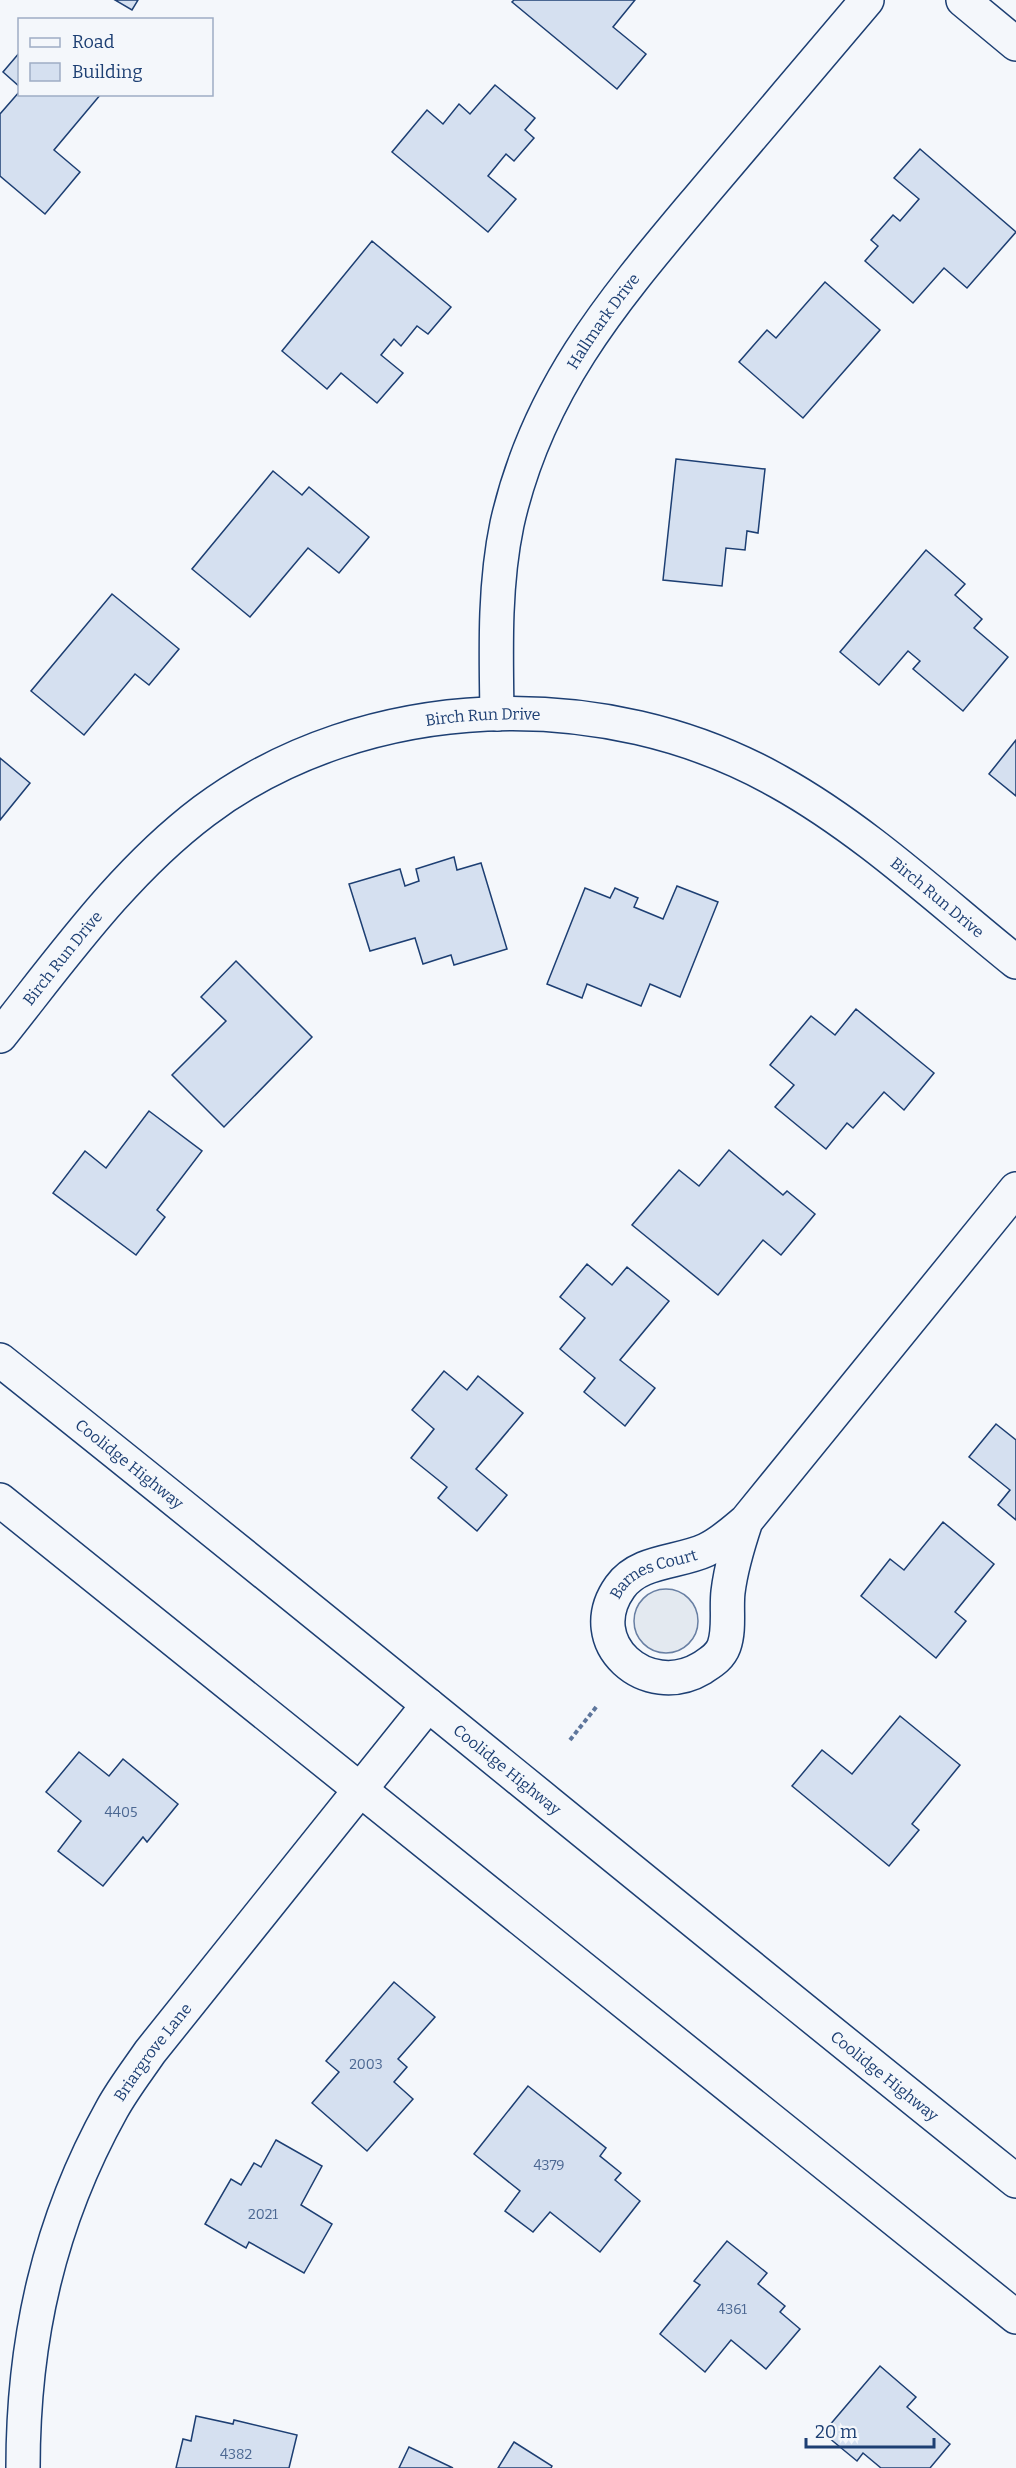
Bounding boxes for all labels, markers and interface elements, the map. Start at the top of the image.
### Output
legend [18,18,213,96]
text: Road [72,31,115,53]
text: Building [72,61,143,83]
street label: Hallmark Drive [563,270,643,373]
street label: Birch Run Drive [424,704,541,730]
street label: Birch Run Drive [887,853,988,942]
street label: Birch Run Drive [19,907,106,1009]
street label: Coolidge Highway [72,1415,188,1513]
street label: Barnes Court [606,1545,700,1602]
street label: Coolidge Highway [450,1720,565,1819]
house number: 4405 [105,1804,137,1821]
street label: Briargrove Lane [110,1999,195,2105]
street label: Coolidge Highway [827,2027,943,2125]
house number: 2003 [349,2056,383,2073]
house number: 4379 [533,2157,565,2174]
house number: 2021 [248,2206,278,2223]
house number: 4361 [717,2301,747,2318]
scale bar [806,2411,934,2449]
text: 20 m [815,2421,857,2443]
house number: 4382 [220,2446,252,2463]

